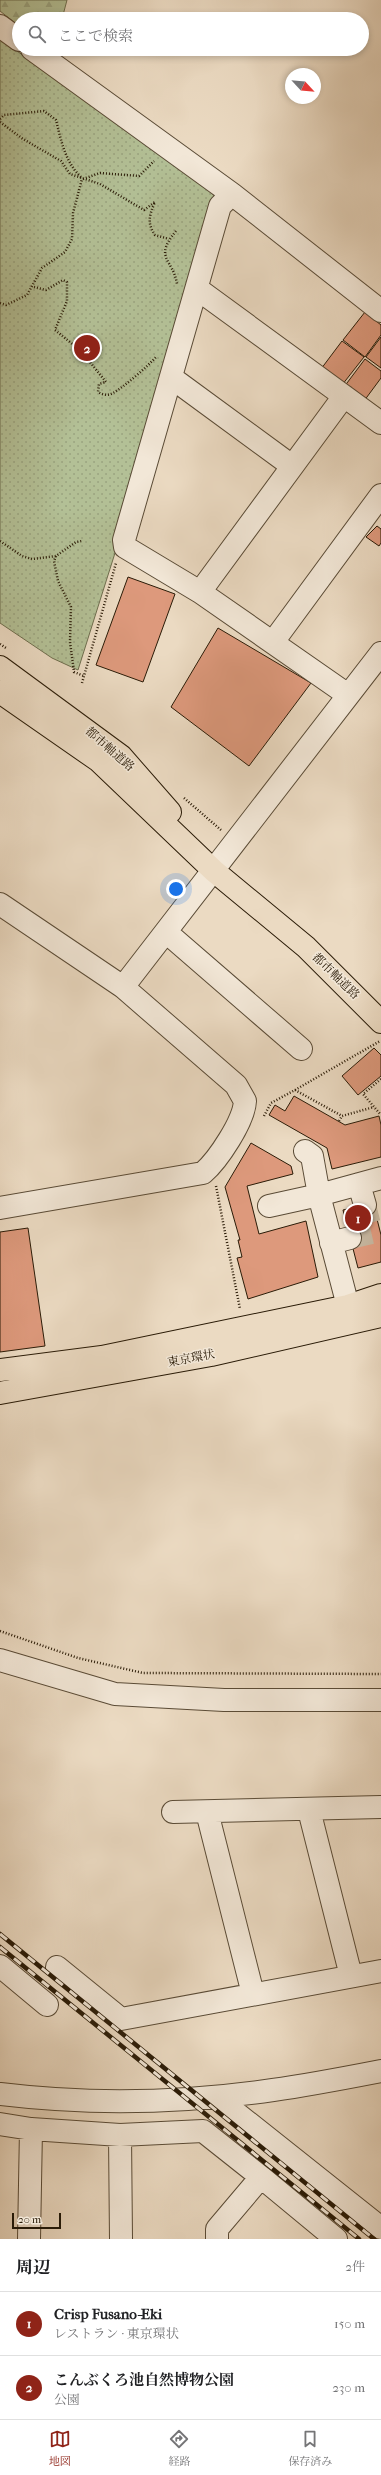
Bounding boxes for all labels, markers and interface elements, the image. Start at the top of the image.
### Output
search box [12,12,369,56]
icon: search [26,23,48,45]
text: ここで検索 [58,27,133,45]
north arrow [285,68,321,104]
pin: 2 [74,333,100,363]
street label: 都市軸道路 [83,724,137,774]
your location [166,879,186,899]
street label: 都市軸道路 [310,950,362,1002]
pin: 1 [345,1203,371,1233]
street label: 東京環状 [166,1347,216,1369]
scale bar [12,2211,61,2230]
text: 20 m [18,2213,41,2226]
text: 周辺 [16,2257,50,2277]
text: 2件 [345,2259,365,2274]
text: Crisp Fusano-Eki [54,2305,162,2323]
text: 1 [27,2316,31,2331]
text: 150 m [334,2316,365,2331]
text: レストラン · 東京環状 [54,2326,179,2341]
text: こんぶくろ池自然博物公園 [54,2371,234,2389]
text: 2 [26,2380,32,2395]
text: 230 m [332,2380,365,2395]
text: 公園 [54,2392,80,2407]
tab: 地図 [49,2428,71,2468]
tab: 経路 [168,2428,190,2468]
tab: 保存済み [288,2428,332,2468]

